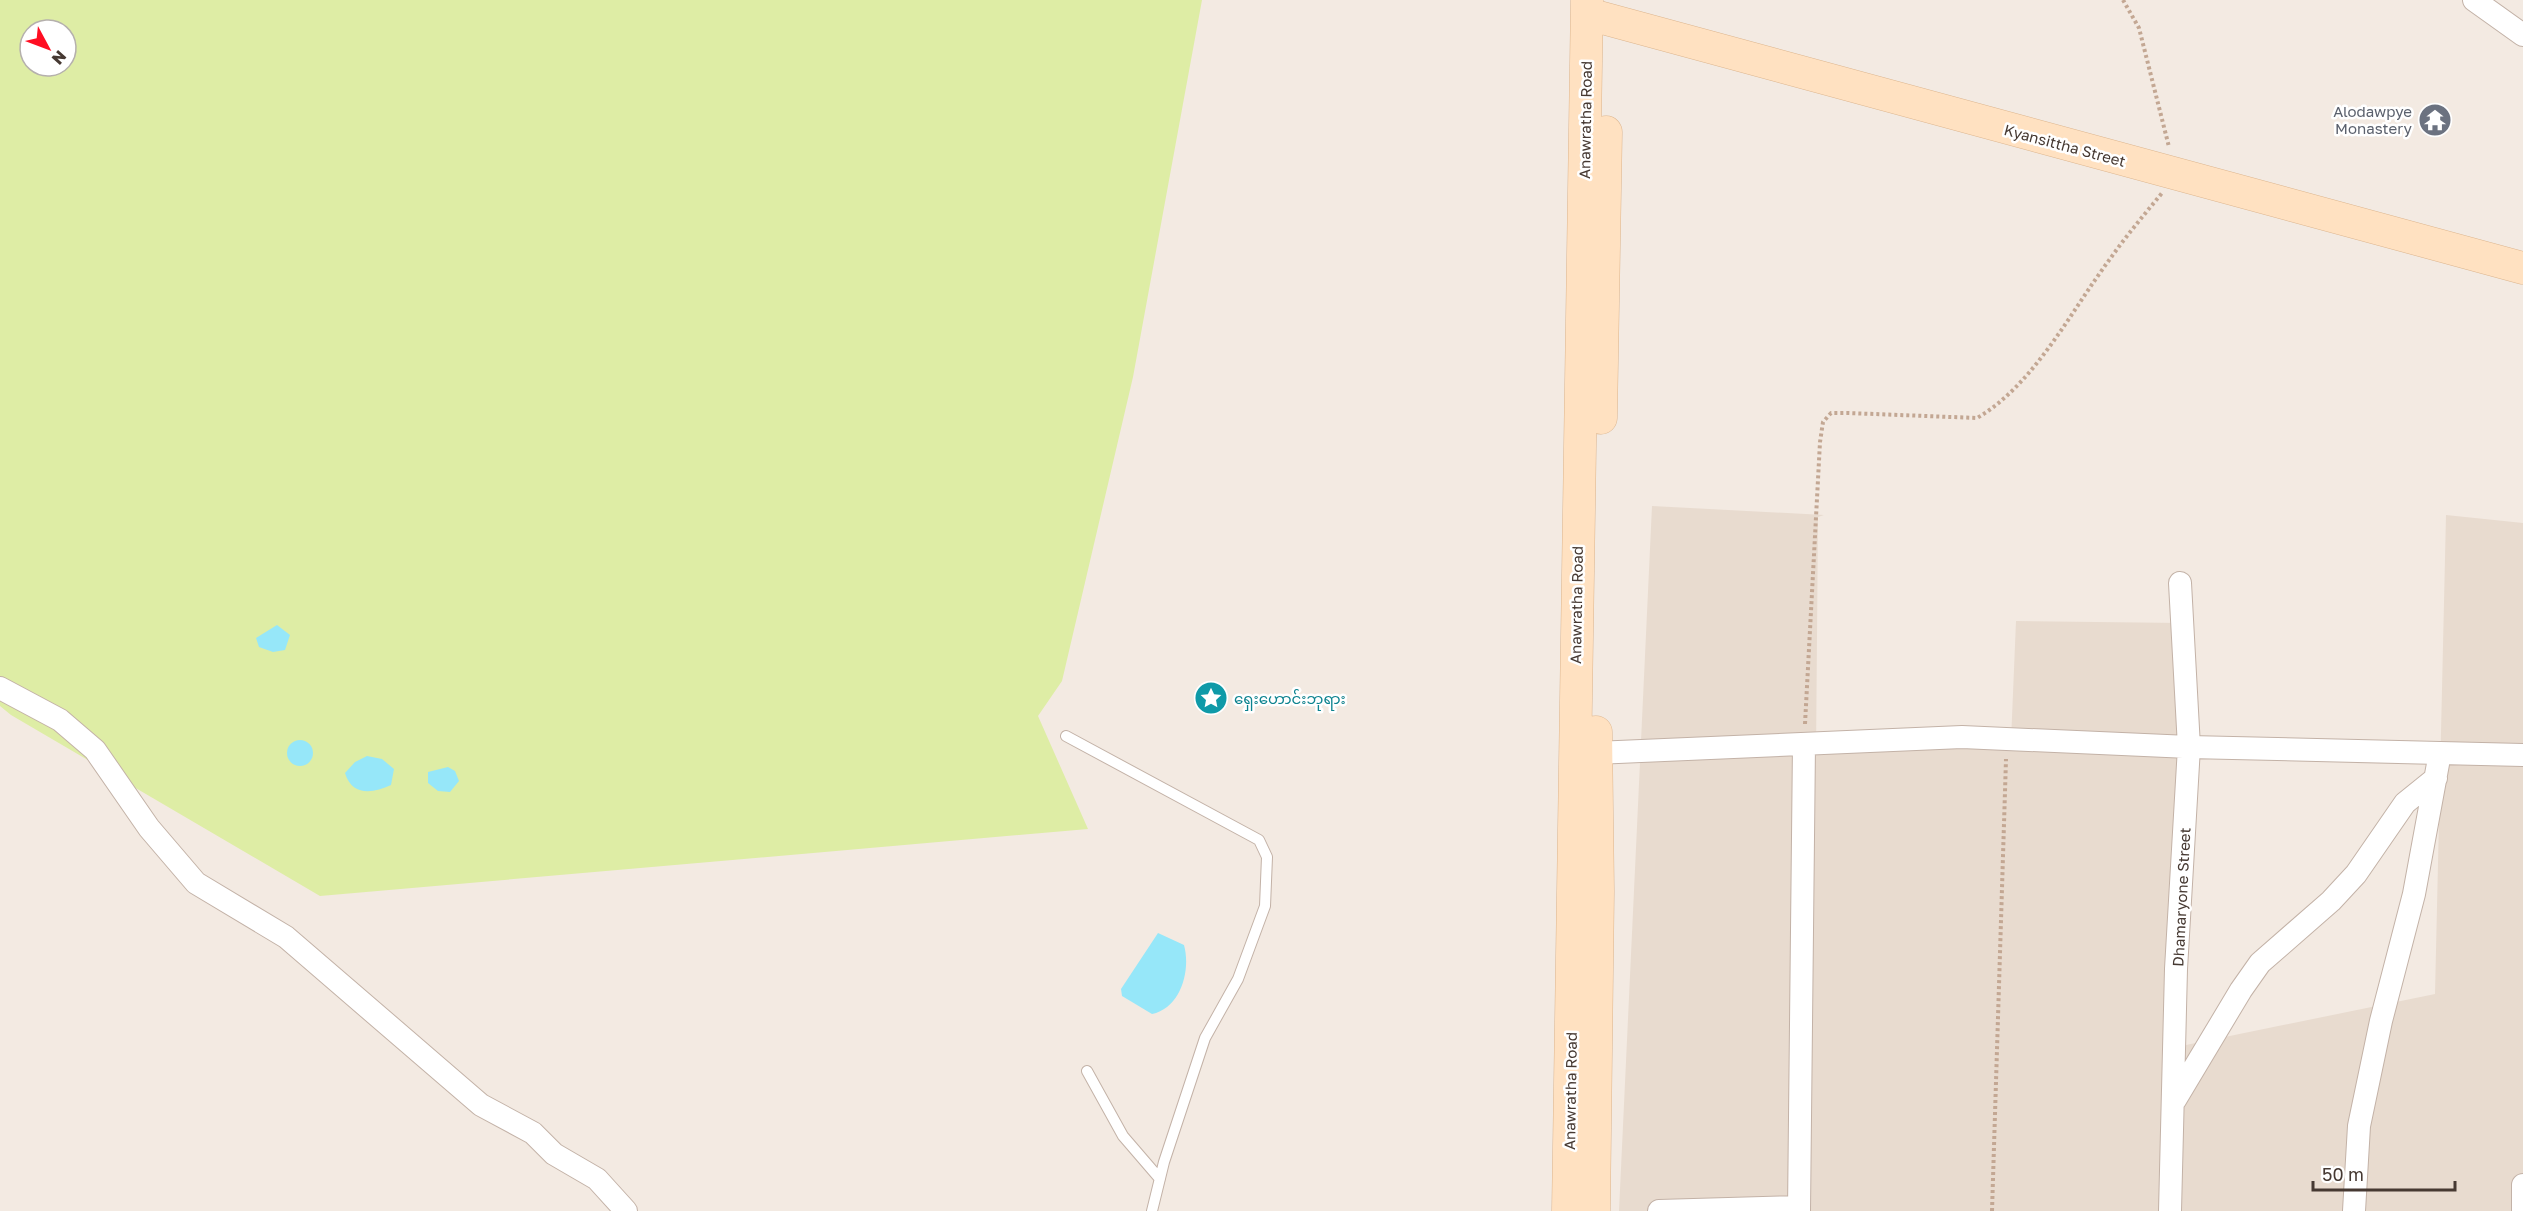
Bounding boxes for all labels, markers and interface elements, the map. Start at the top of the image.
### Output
north arrow [18,18,78,78]
text: N [48,47,71,69]
street label: Anawratha Road [1575,61,1595,179]
place label: Alodawpye Monastery [2333,102,2413,137]
temple icon: Alodawpye Monastery [2417,102,2453,138]
street label: Kyansittha Street [2002,120,2128,170]
street label: Anawratha Road [1566,546,1586,664]
place icon: ရှေးဟောင်းဘုရား [1193,680,1229,716]
place label: ရှေးဟောင်းဘုရား [1234,689,1346,711]
street label: Dhamaryone Street [2168,827,2194,967]
street label: Anawratha Road [1560,1032,1580,1150]
scale bar [2313,1154,2456,1192]
text: 50 m [2322,1163,2364,1185]

